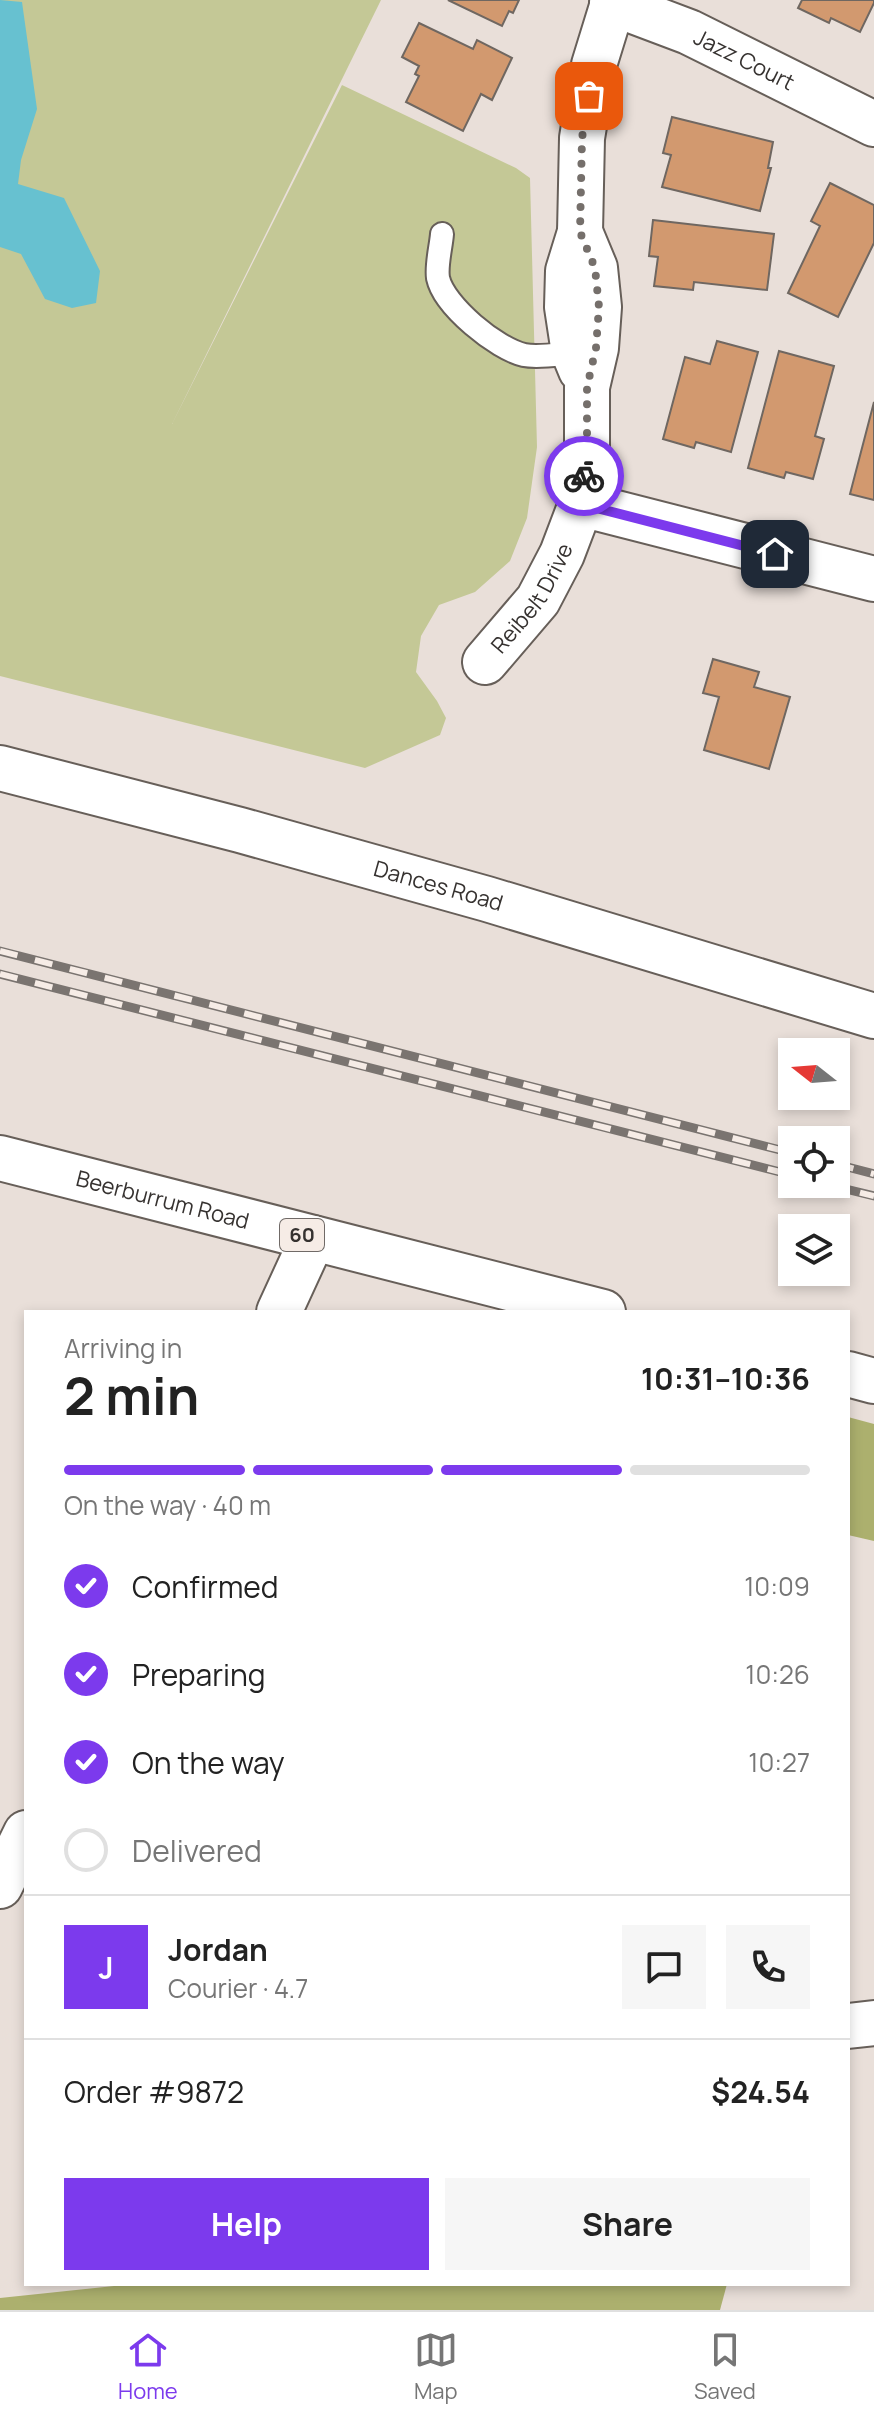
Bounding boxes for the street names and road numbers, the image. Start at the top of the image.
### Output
street label: Jazz Court [689,22,800,97]
street label: Reibelt Drive [484,539,580,659]
street label: Dances Road [370,853,507,918]
street label: Beerburrum Road [73,1163,252,1236]
road number: 60 [280,1219,324,1251]

